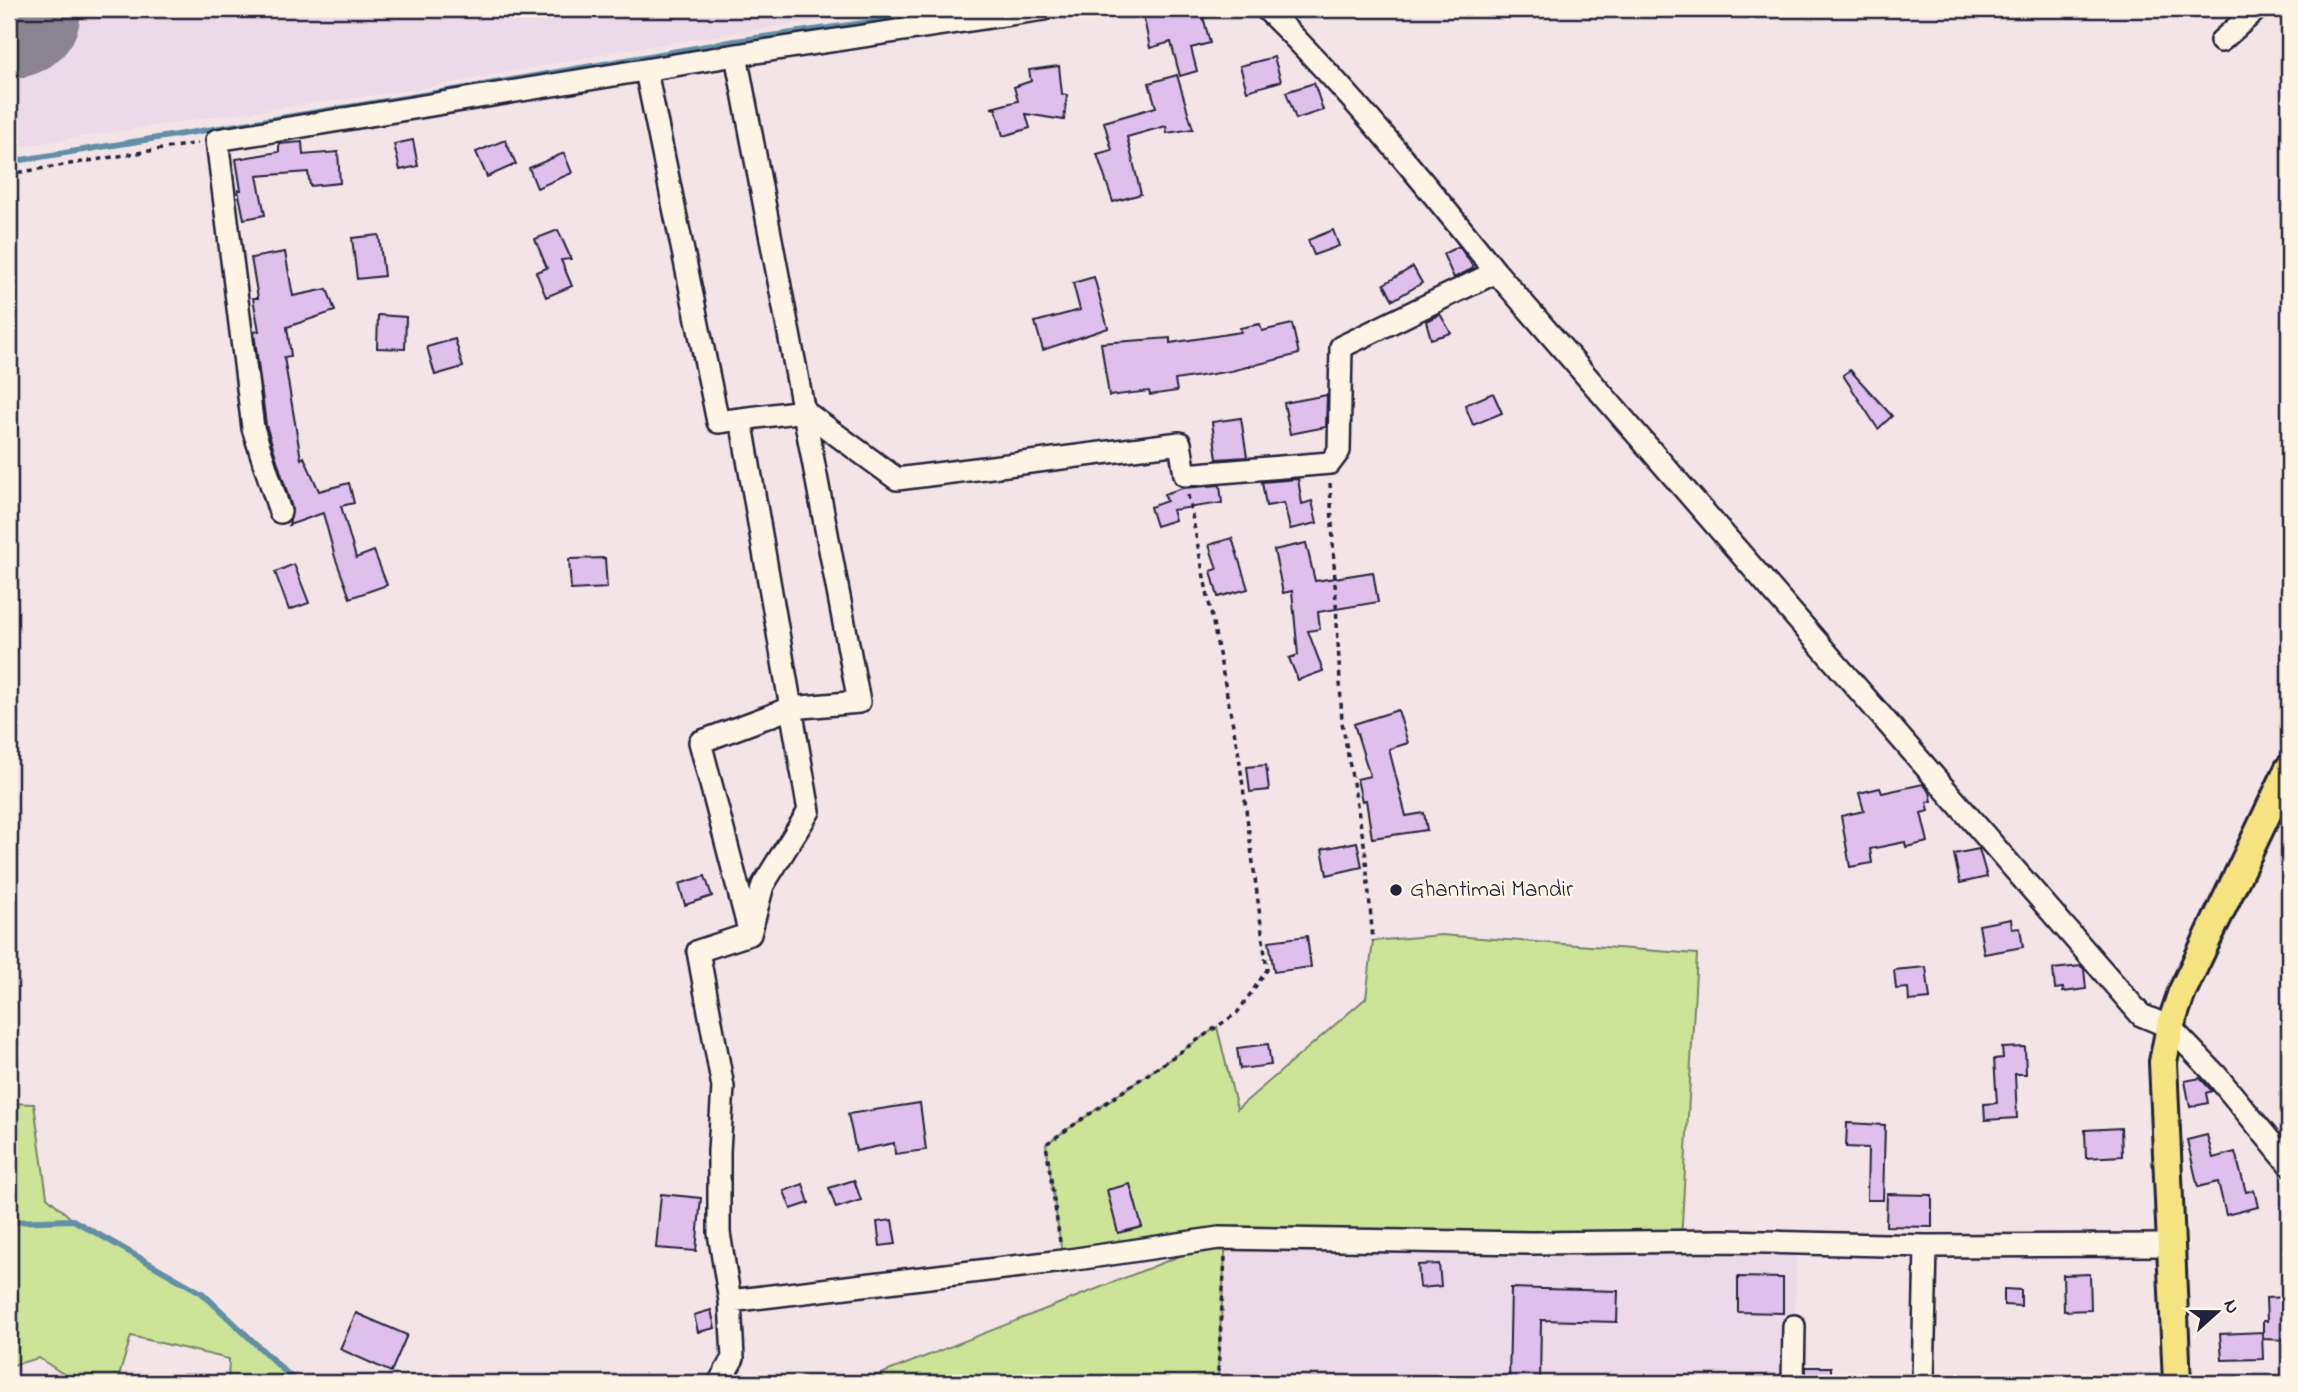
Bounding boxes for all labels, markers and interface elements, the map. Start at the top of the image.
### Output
place label: Ghantimai Mandir [1410,874,1574,907]
marker: Ghantimai Mandir [1388,882,1404,898]
north arrow [2182,1276,2252,1346]
text: N [2216,1296,2246,1318]

